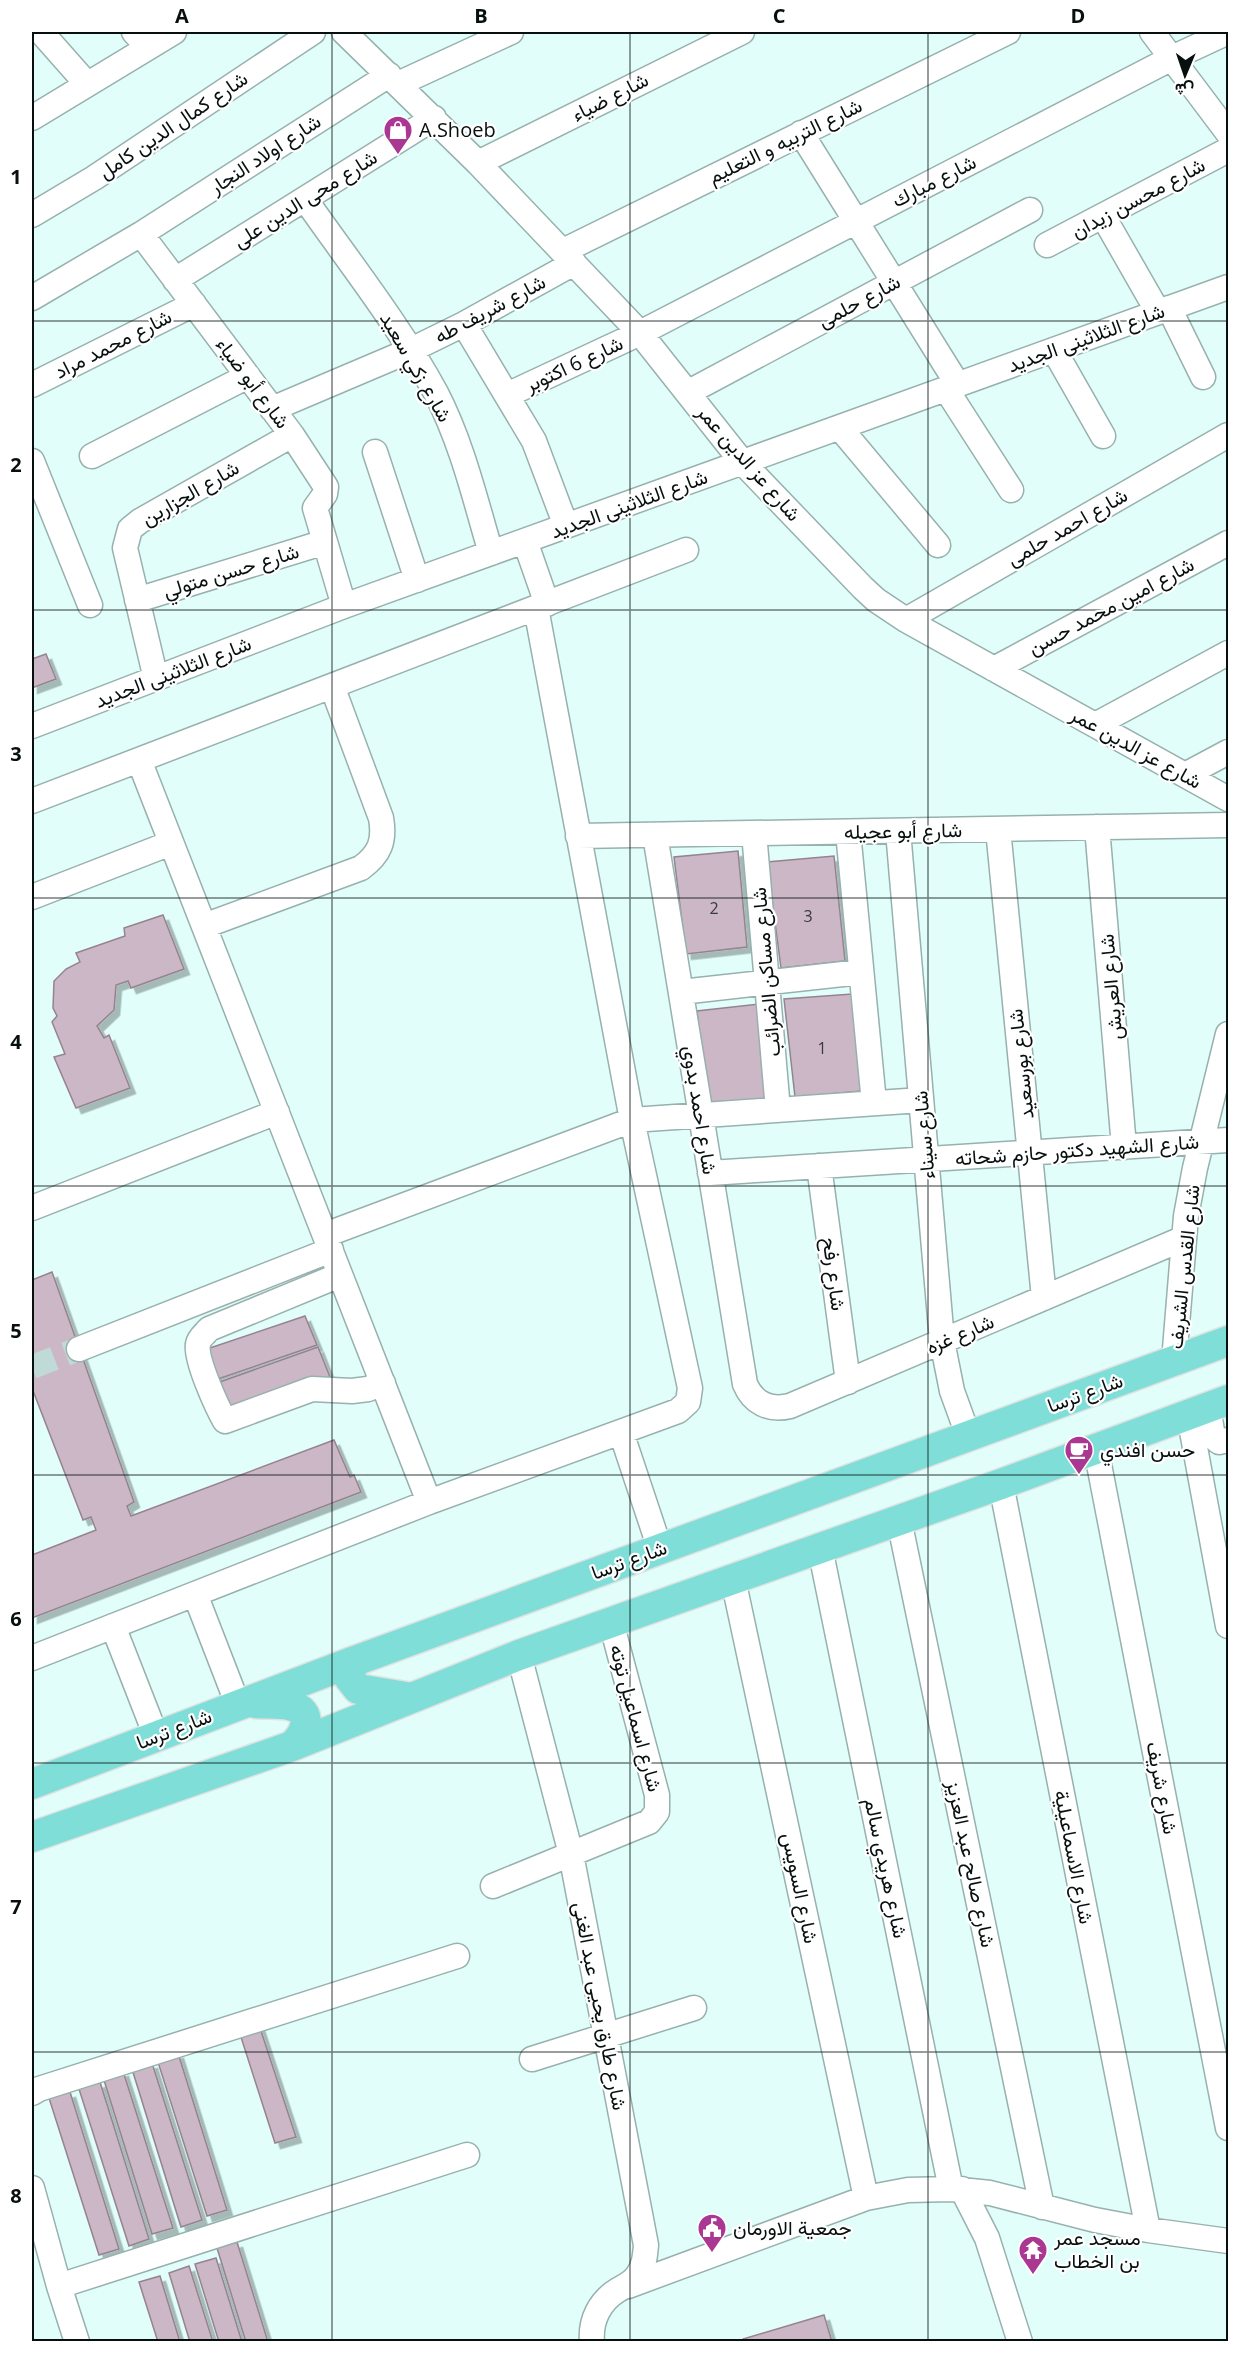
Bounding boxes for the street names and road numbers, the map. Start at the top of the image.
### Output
street label: شارع كمال الدين كامل [93,65,253,185]
street label: شارع ضياء [567,66,653,128]
street label: شارع التربيه و التعليم [703,92,867,190]
street label: شارع اولاد النجار [203,107,326,201]
street label: شارع محى الدين على [228,143,382,255]
street label: شارع مبارك [887,148,981,214]
street label: شارع محسن زيدان [1066,151,1210,245]
street label: شارع شريف طه [429,268,551,350]
street label: شارع حلمى [813,268,905,334]
street label: شارع الثلاثينى الجديد [1004,297,1168,379]
street label: شارع محمد مراد [50,302,176,386]
street label: شارع زكي سعيد [371,307,459,429]
street label: شارع 6 اكتوبر [519,329,628,399]
street label: شارع أبو ضياء [210,332,296,434]
street label: شارع عز الدين عمر [690,398,807,527]
street label: شارع الجزارين [136,454,244,532]
street label: شارع الثلاثينى الجديد [547,463,711,545]
street label: شارع احمد حلمى [1001,481,1133,573]
street label: شارع حسن متولي [160,537,303,608]
street label: شارع امين محمد حسن [1023,550,1199,662]
street label: شارع الثلاثينى الجديد [91,629,255,715]
street label: شارع عز الدين عمر [1065,700,1207,796]
street label: شارع أبو عجيله [844,816,962,846]
street label: شارع مساكن الضرائب [745,886,787,1058]
street label: شارع العريش [1092,933,1130,1041]
street label: شارع بورسعيد [1001,1008,1041,1120]
street label: شارع احمد بدوي [673,1043,724,1177]
street label: شارع سيناء [906,1090,942,1180]
street label: شارع الشهيد دكتور حازم شحاته [954,1127,1200,1173]
street label: شارع القدس الشريف [1161,1183,1207,1351]
street label: شارع رفح [816,1236,852,1312]
street label: شارع غزه [922,1307,998,1361]
street label: شارع ترسا [1043,1366,1127,1420]
street label: شارع ترسا [587,1533,671,1587]
street label: شارع اسماعيل توته [603,1641,669,1795]
street label: شارع ترسا [132,1702,216,1756]
street label: شارع شريف [1139,1739,1185,1837]
street label: شارع صالح عبد العزيز [939,1777,1002,1950]
street label: شارع الاسماعيلية [1047,1788,1101,1926]
street label: شارع هريدي سالم [855,1795,915,1941]
street label: شارع السويس [775,1830,825,1946]
street label: شارع طارق يحيى عبد الغنى [566,1899,634,2113]

